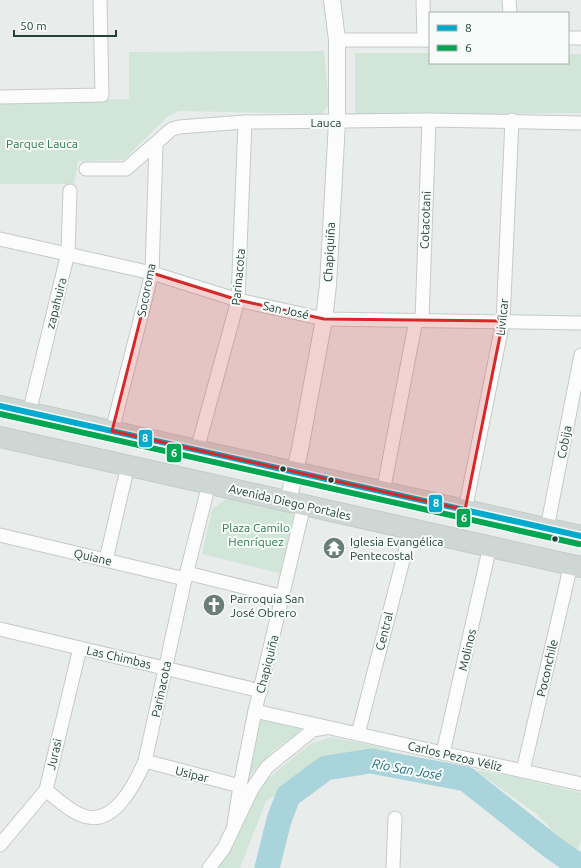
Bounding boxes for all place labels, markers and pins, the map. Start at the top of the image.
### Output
unlabelled marker [278,464,288,474]
unlabelled marker [326,475,336,485]
unlabelled marker [550,534,560,544]
temple icon: Iglesia Evangélica Pentecostal [321,535,347,561]
place label: Iglesia Evangélica Pentecostal [350,535,444,562]
church icon: Parroquia San José Obrero [201,592,227,618]
place label: Parroquia San José Obrero [230,592,304,619]

